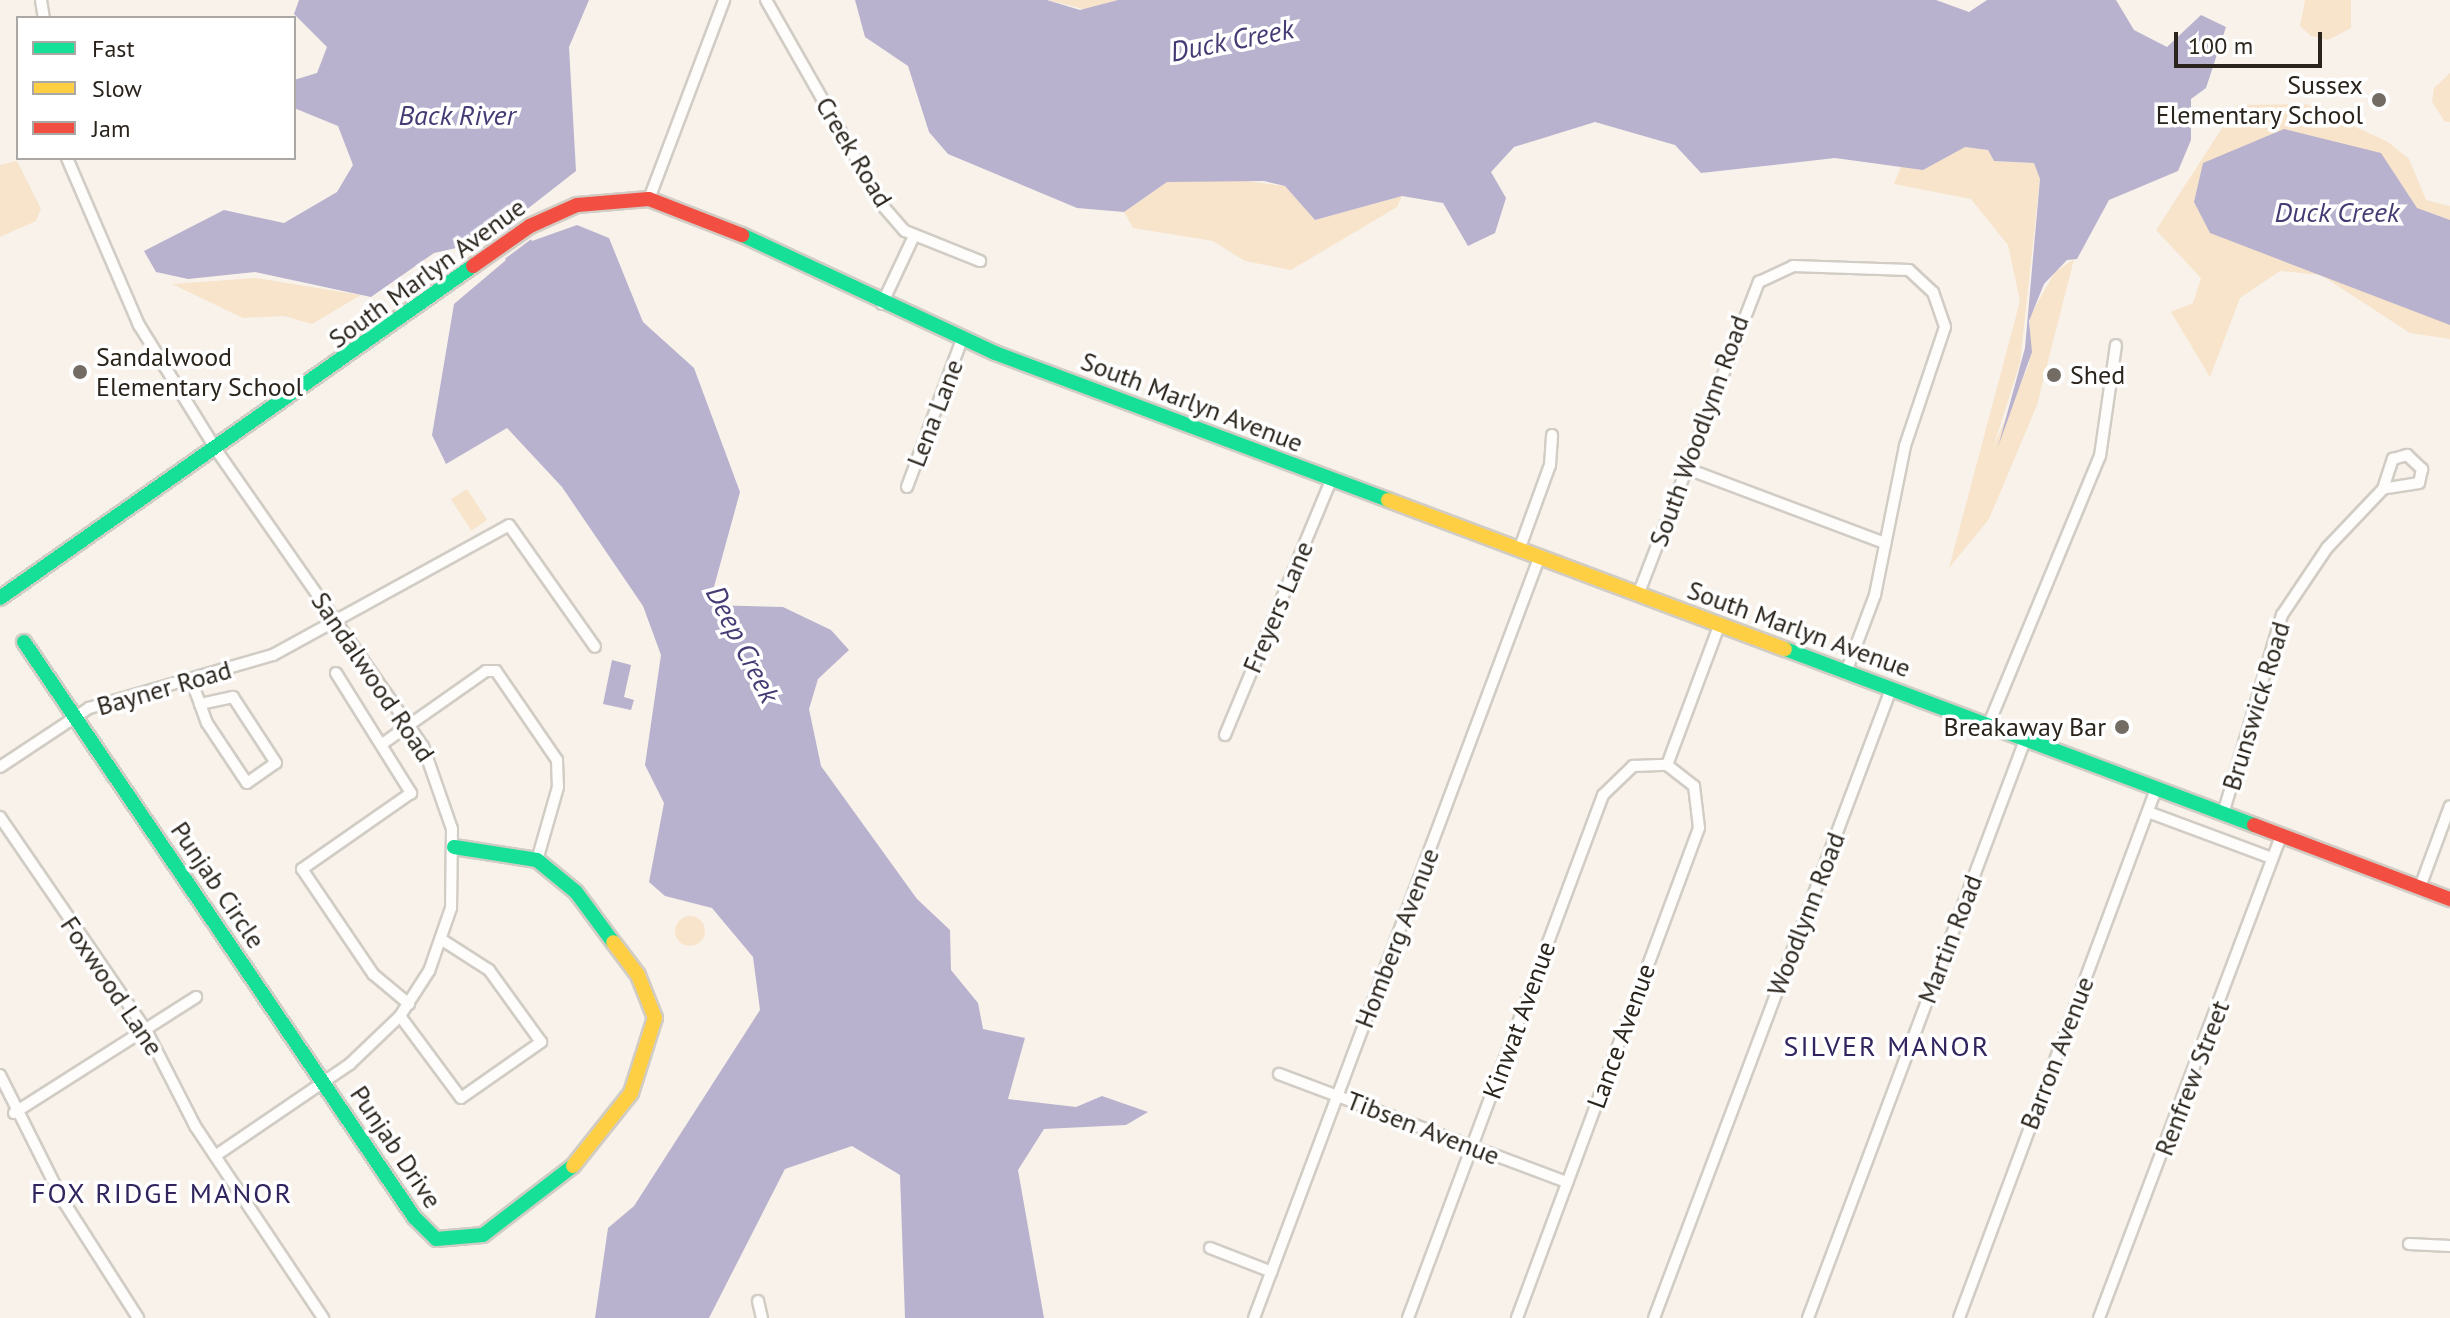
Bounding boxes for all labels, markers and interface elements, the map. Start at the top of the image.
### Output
water label: Duck Creek [1167,12,1297,68]
legend [16,16,296,160]
scale bar [2178,16,2326,66]
text: 100 m [2188,30,2253,61]
text: Fast [92,33,135,64]
place label: Sussex Elementary School [2155,69,2363,130]
text: Slow [92,73,142,104]
street label: Creek Road [809,91,899,213]
marker: Sussex Elementary School [2370,91,2388,109]
water label: Back River [398,98,516,132]
text: Jam [92,113,130,144]
street label: South Marlyn Avenue [322,191,532,355]
water label: Duck Creek [2274,195,2400,229]
street label: South Woodlynn Road [1643,311,1755,551]
place label: Sandalwood Elementary School [96,341,304,402]
street label: South Marlyn Avenue [1076,345,1308,459]
street label: Lena Lane [900,355,970,471]
place label: Shed [2070,359,2125,391]
marker: Sandalwood Elementary School [71,363,89,381]
marker: Shed [2045,366,2063,384]
street label: Freyers Lane [1236,537,1320,677]
street label: South Marlyn Avenue [1683,574,1915,684]
water label: Deep Creek [699,580,787,708]
street label: Sandalwood Road [305,586,441,768]
street label: Brunswick Road [2215,618,2297,794]
street label: Bayner Road [93,654,235,722]
place label: Breakaway Bar [1943,711,2106,743]
marker: Breakaway Bar [2113,718,2131,736]
street label: Punjab Circle [164,816,272,954]
street label: Woodlynn Road [1761,828,1851,1000]
street label: Homberg Avenue [1348,843,1446,1033]
street label: Martin Road [1911,870,1989,1008]
street label: Foxwood Lane [54,911,170,1061]
street label: Kinwat Avenue [1476,937,1562,1103]
street label: Lance Avenue [1580,959,1662,1113]
street label: Barron Avenue [2013,972,2101,1134]
street label: Renfrew Street [2148,996,2236,1160]
district label: SILVER MANOR [1784,1029,1990,1063]
street label: Punjab Drive [344,1080,448,1214]
street label: Tibsen Avenue [1342,1084,1504,1172]
district label: FOX RIDGE MANOR [31,1176,293,1210]

